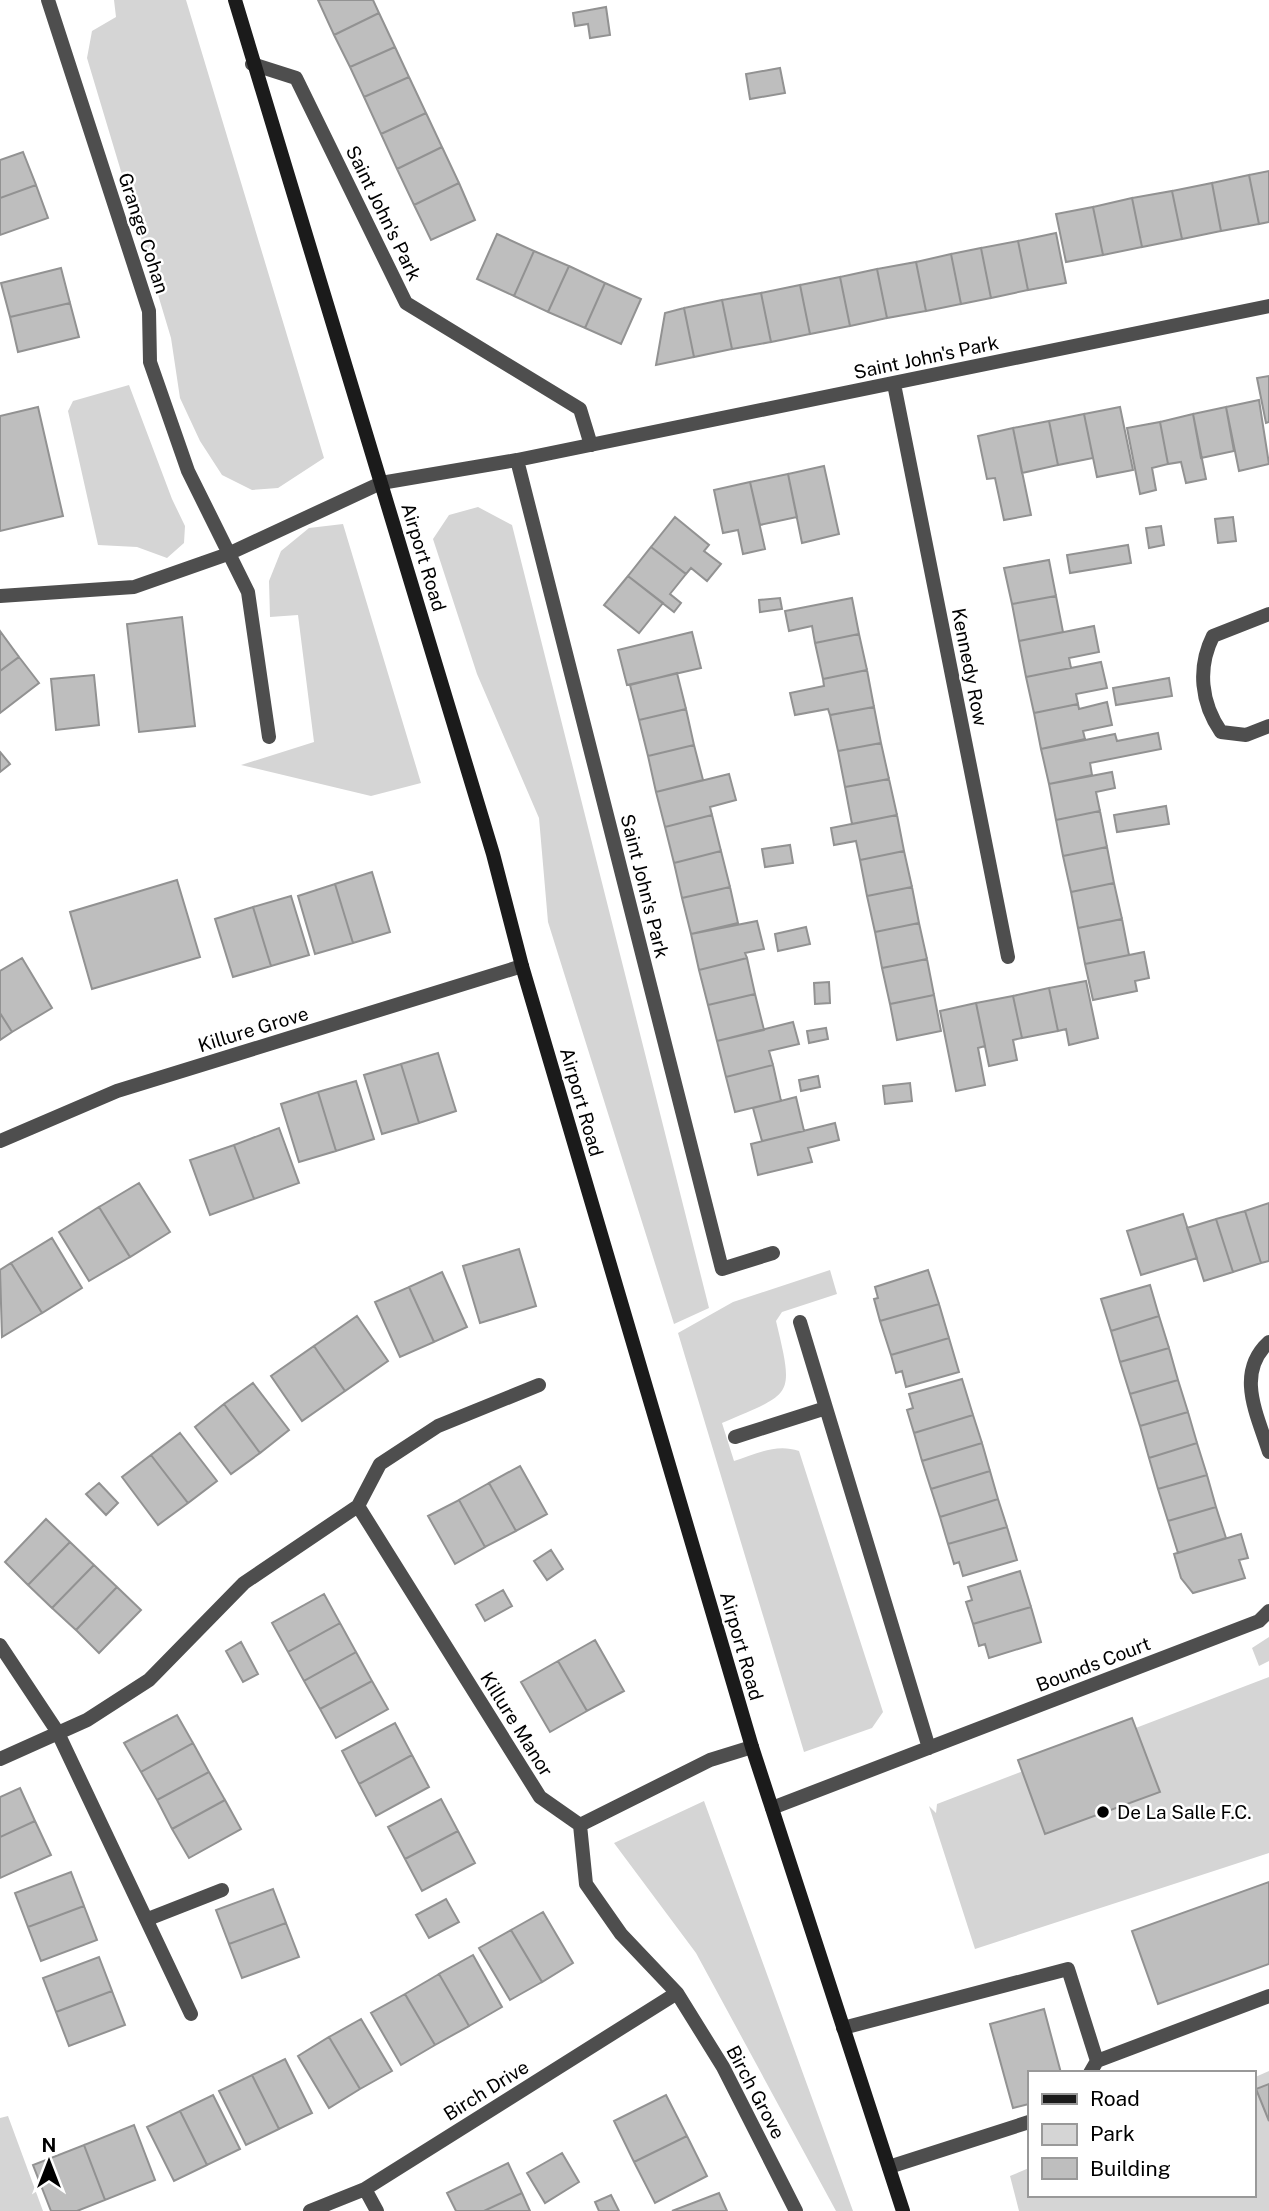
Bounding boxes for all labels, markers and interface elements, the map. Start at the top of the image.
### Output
street label: Saint John's Park [342,142,426,284]
street label: Grange Cohan [114,170,174,296]
street label: Saint John's Park [852,331,1001,383]
street label: Airport Road [397,500,451,614]
street label: Kennedy Row [948,606,992,728]
street label: Saint John's Park [616,812,674,961]
street label: Killure Grove [195,1002,311,1056]
street label: Airport Road [556,1045,608,1159]
street label: Airport Road [716,1589,768,1703]
street label: Bounds Court [1033,1632,1153,1696]
street label: Killure Manor [476,1668,558,1780]
place label: De La Salle F.C. [1117,1801,1251,1823]
marker: De La Salle F.C. [1095,1804,1111,1820]
street label: Birch Grove [722,2042,790,2142]
street label: Birch Drive [439,2055,533,2125]
legend [1028,2071,1255,2197]
text: Road [1090,2086,1140,2111]
text: Park [1090,2121,1135,2146]
north arrow [14,2127,84,2197]
text: N [42,2134,56,2156]
text: Building [1090,2156,1171,2181]

